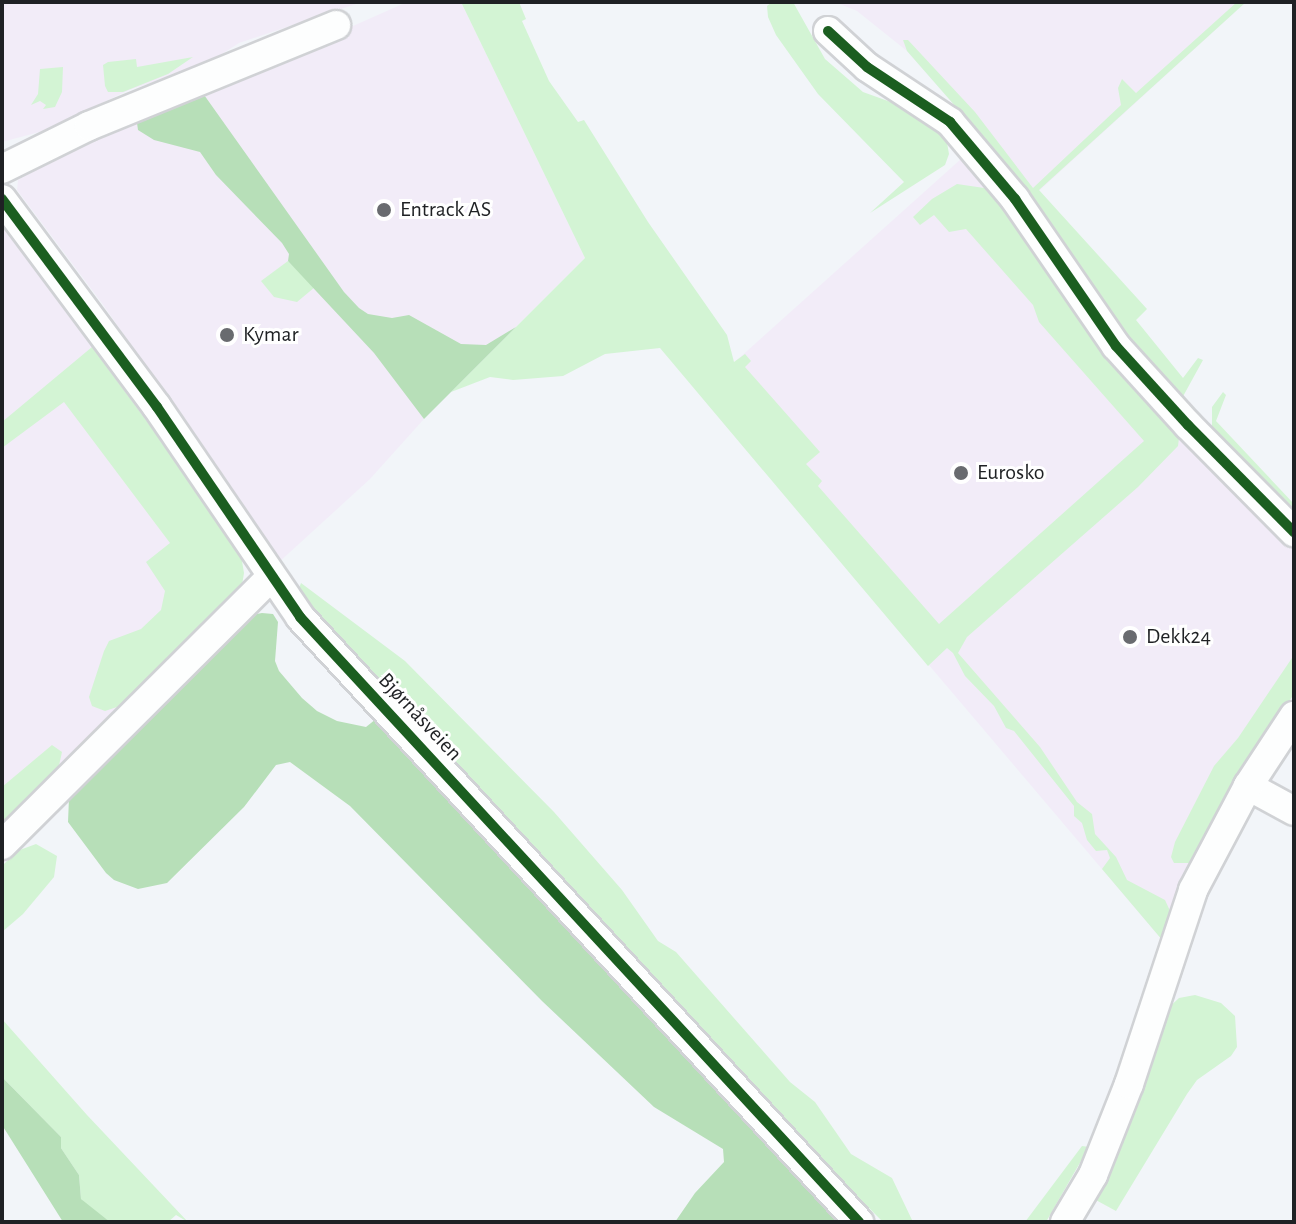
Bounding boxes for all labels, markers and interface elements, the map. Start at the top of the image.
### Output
place label: Entrack AS [400,197,491,223]
marker: Entrack AS [375,201,393,219]
place label: Kymar [243,322,298,348]
marker: Kymar [218,326,236,344]
place label: Eurosko [977,460,1045,486]
marker: Eurosko [952,464,970,482]
place label: Dekk24 [1146,624,1211,650]
marker: Dekk24 [1121,628,1139,646]
street label: Bjørnåsveien [373,667,467,767]

